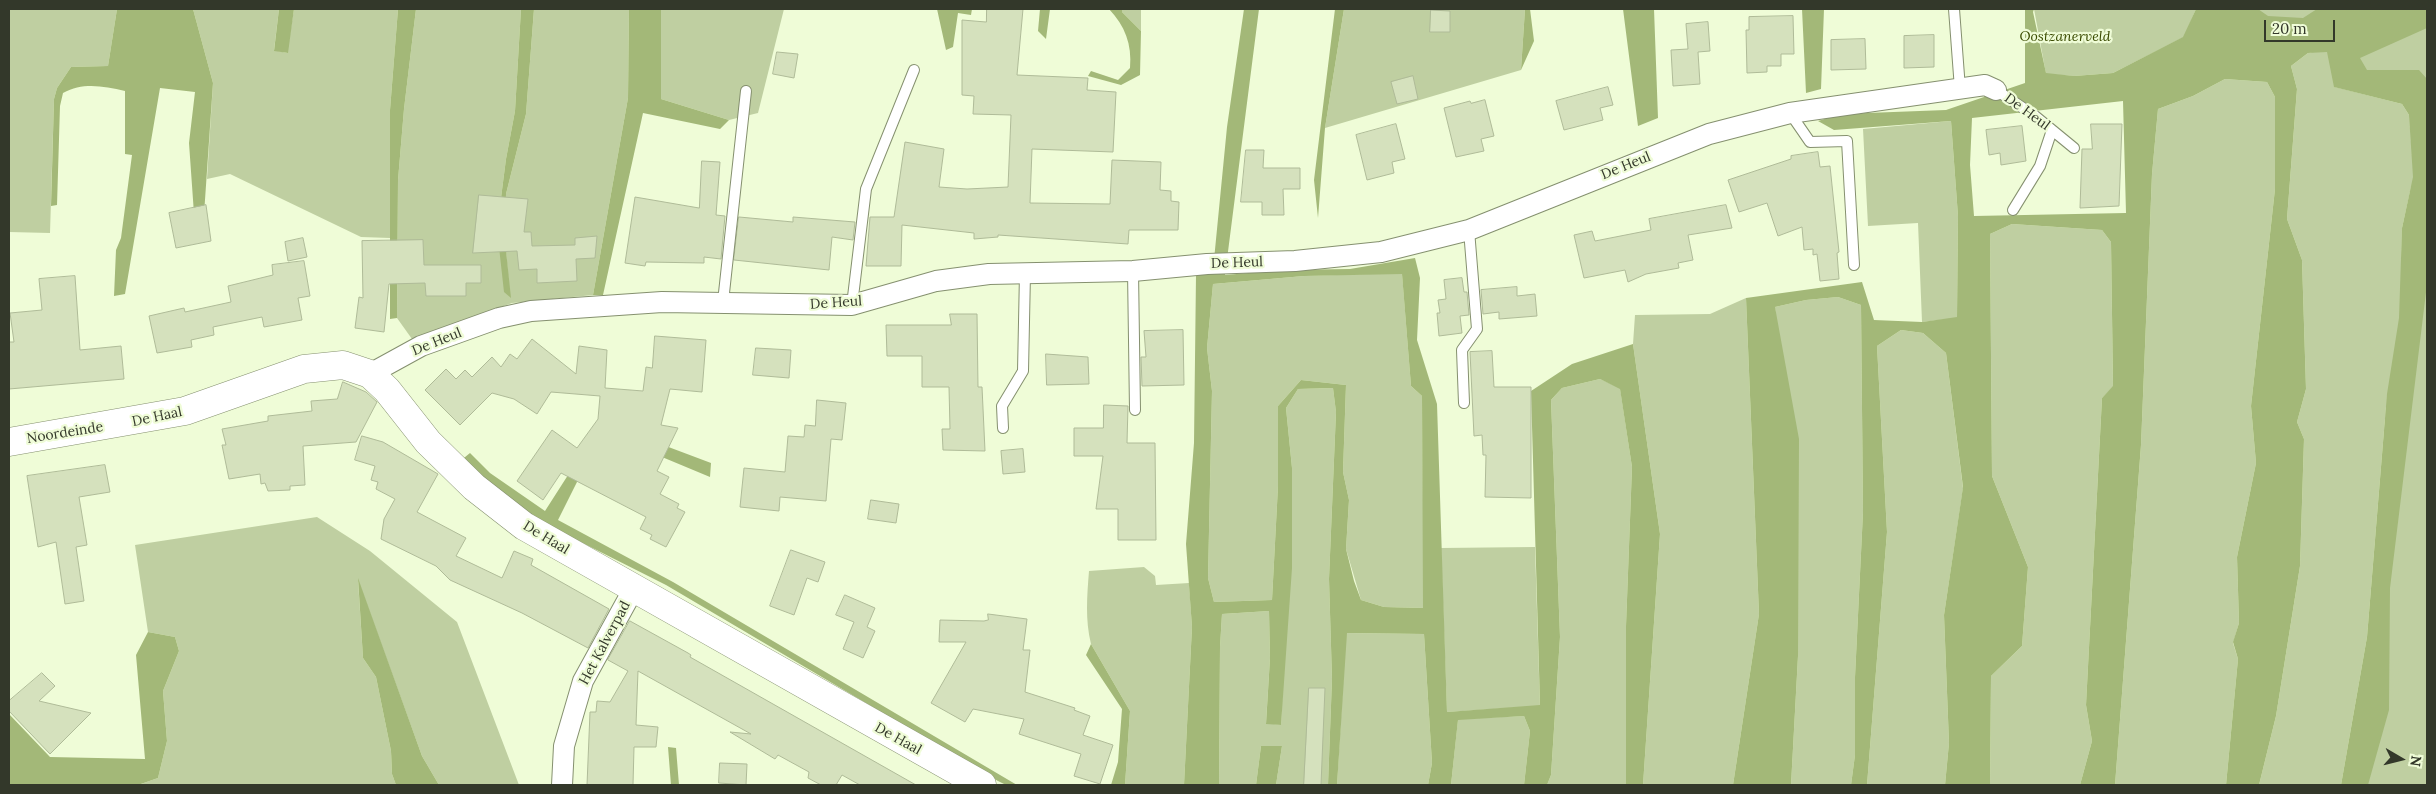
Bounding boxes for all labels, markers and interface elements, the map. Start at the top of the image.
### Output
scale bar [2266,10,2337,42]
text: 20 m [2272,19,2307,38]
park label: Oostzanerveld [2019,29,2111,45]
street label: De Heul [2001,90,2053,134]
street label: De Heul [1599,148,1653,184]
street label: De Heul [1211,254,1263,272]
street label: De Heul [809,293,863,313]
street label: De Heul [410,324,464,360]
street label: De Haal [130,404,184,430]
street label: Noordeinde [26,419,104,447]
street label: De Haal [520,518,572,558]
street label: Het Kalverpad [576,598,634,688]
street label: De Haal [872,719,924,759]
north arrow [2376,734,2426,784]
text: N [2406,754,2426,768]

